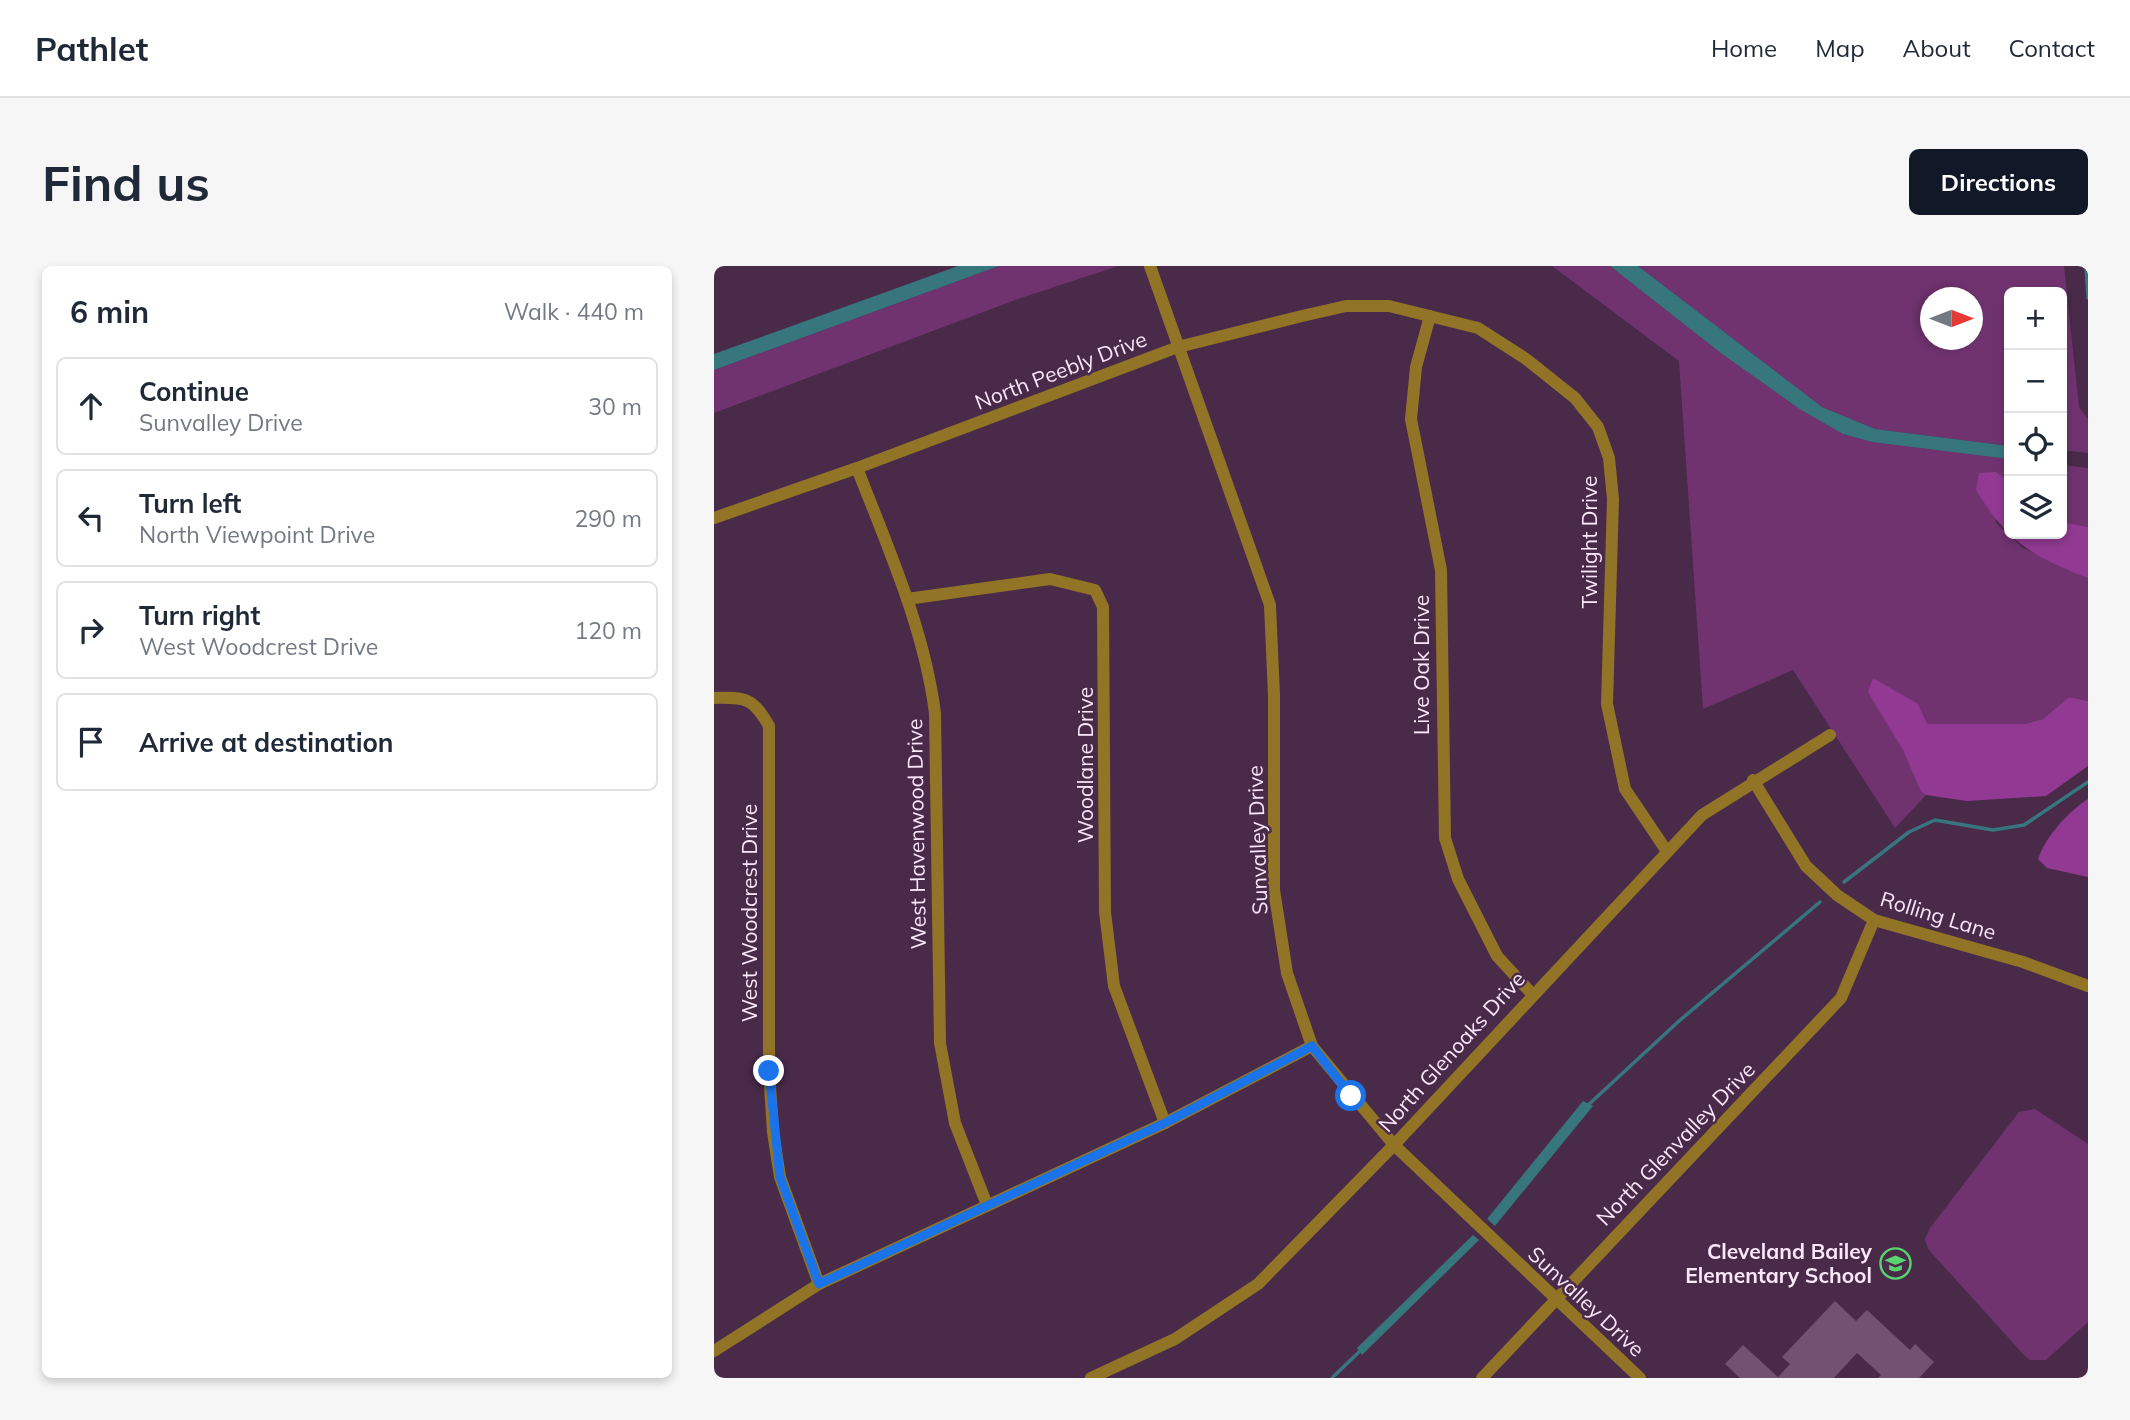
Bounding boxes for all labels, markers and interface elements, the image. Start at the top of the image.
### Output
text: Pathlet [35,28,148,69]
text: Home [1711,33,1777,63]
text: Map [1815,33,1865,63]
text: About [1903,33,1971,63]
text: Contact [2009,33,2095,63]
button: Directions [1909,149,2088,215]
text: Find us [42,152,210,213]
north arrow [1920,287,1983,350]
map controls [2004,287,2067,539]
button: + [2004,287,2067,350]
text: 6 min [70,293,149,331]
text: Walk · 440 m [504,297,644,326]
street label: North Peebly Drive [971,325,1150,415]
button: − [2004,350,2067,413]
text: Continue [139,375,249,408]
icon: ahead [72,387,110,425]
text: 30 m [588,392,642,421]
text: Sunvalley Drive [139,408,303,437]
button: locate [2004,413,2067,476]
street label: Twilight Drive [1576,475,1602,609]
button: layers [2004,476,2067,539]
text: Turn left [139,487,241,520]
icon: left [72,499,110,537]
text: 290 m [574,504,642,533]
text: North Viewpoint Drive [139,520,375,549]
street label: Live Oak Drive [1408,595,1434,735]
text: Turn right [139,599,260,632]
icon: right [72,611,110,649]
text: 120 m [574,616,642,645]
text: West Woodcrest Drive [139,632,378,661]
street label: Woodlane Drive [1072,687,1098,843]
street label: West Havenwood Drive [901,718,931,950]
icon: arrive [72,723,110,761]
text: Arrive at destination [139,726,394,759]
street label: Sunvalley Drive [1241,765,1273,915]
street label: West Woodcrest Drive [736,804,762,1022]
street label: Rolling Lane [1877,885,1999,945]
street label: North Glenoaks Drive [1372,966,1530,1137]
route end [753,1055,784,1086]
street label: North Glenvalley Drive [1591,1056,1760,1230]
route start [1335,1080,1366,1111]
place label: Cleveland Bailey Elementary School [1685,1238,1873,1288]
street label: Sunvalley Drive [1523,1241,1650,1362]
school or university icon: Cleveland Bailey Elementary School [1878,1247,1912,1281]

